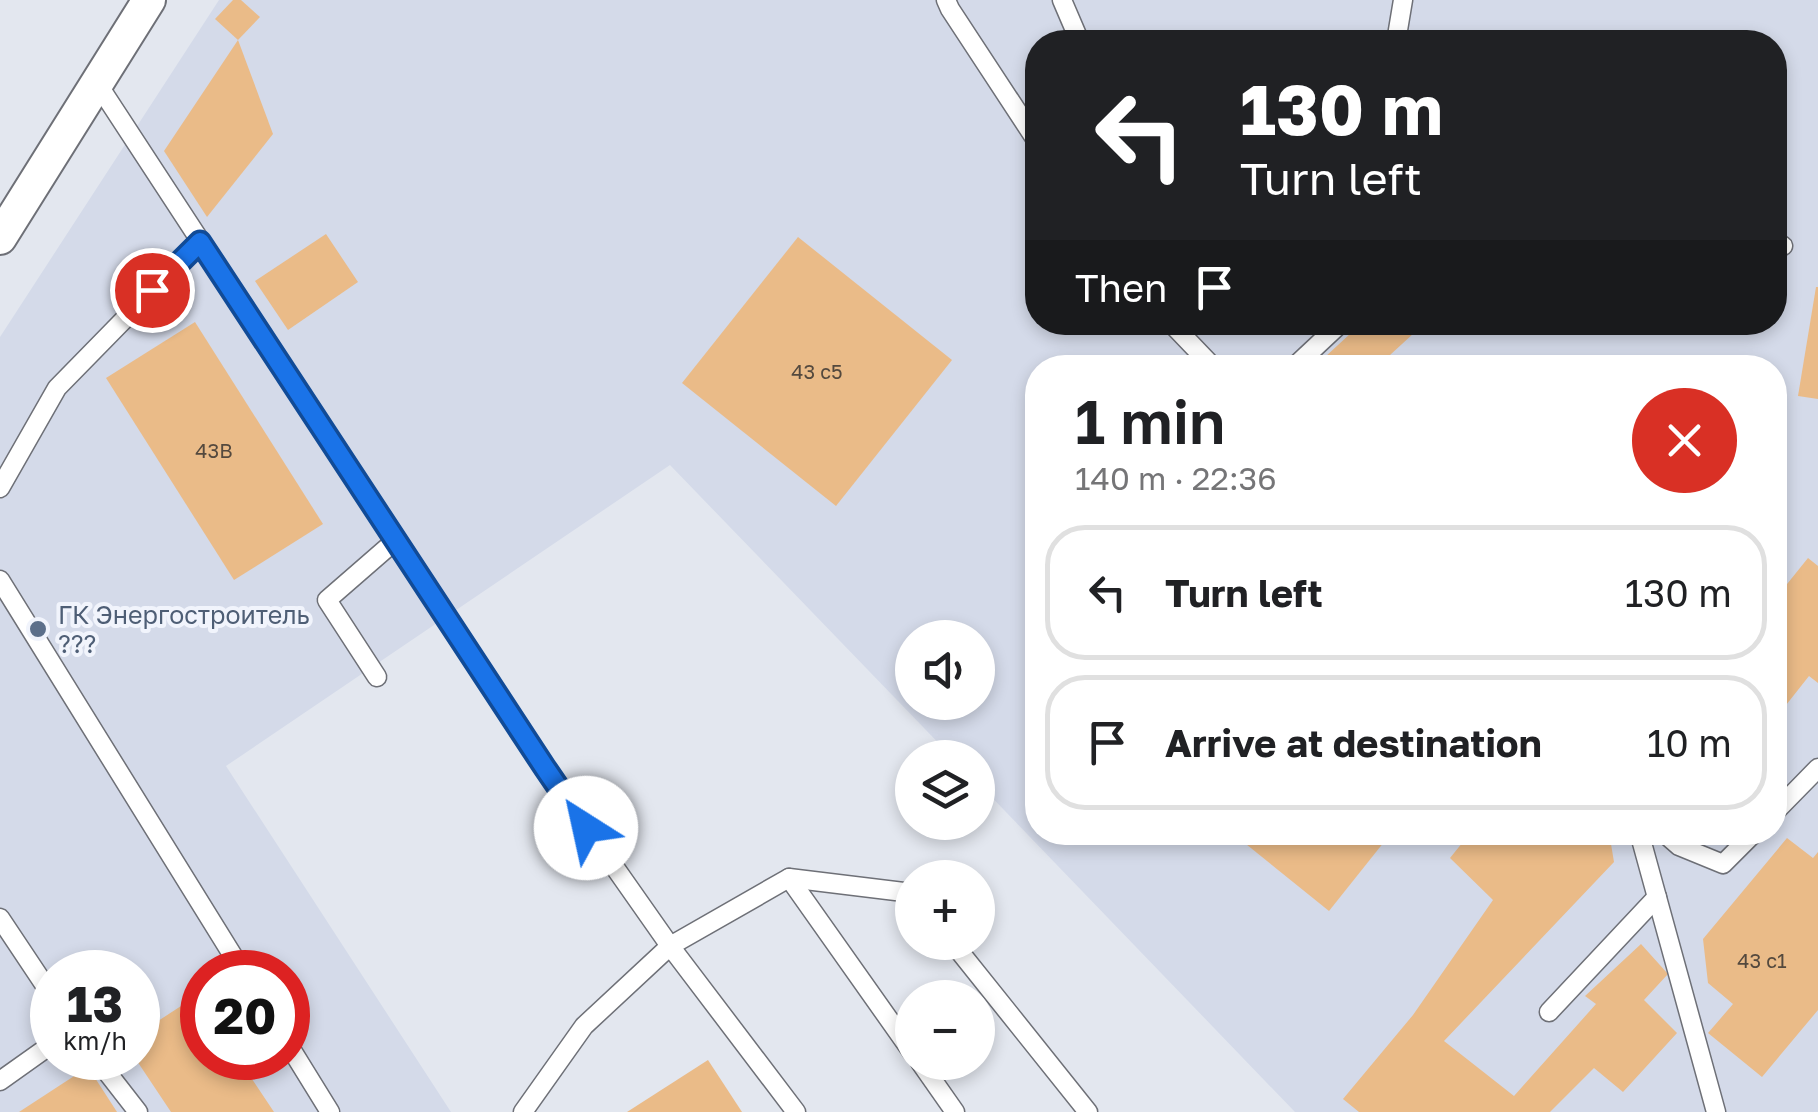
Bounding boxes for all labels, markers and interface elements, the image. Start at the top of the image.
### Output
text: 130 m [1240,66,1443,150]
icon: left [1075,70,1205,200]
text: Turn left [1240,151,1422,205]
pin [110,248,195,333]
icon: arrive [1187,260,1242,315]
icon: arrive [125,263,180,318]
text: Then [1075,265,1167,310]
house number: 43 с5 [791,359,843,383]
text: 1 min [1075,385,1225,457]
button: close [1632,388,1737,493]
house number: 43В [195,438,233,462]
text: 140 m · 22:36 [1075,459,1277,497]
icon: left [1080,565,1135,620]
text: Turn left [1165,570,1323,615]
text: 130 m [1625,570,1732,615]
place label: ГК Энергостроитель ??? [58,599,310,659]
marker: ГК Энергостроитель ??? [27,618,49,640]
map controls [895,620,995,1080]
button: sound [895,620,995,720]
icon: arrive [1080,715,1135,770]
text: Arrive at destination [1165,720,1542,765]
text: 10 m [1647,720,1732,765]
button: layers [895,740,995,840]
position arrow [534,776,638,880]
button: + [895,860,995,960]
house number: 43 с1 [1737,948,1787,972]
speed limit sign: 20 [180,950,310,1080]
text: 13 [67,973,123,1033]
button: − [895,980,995,1080]
text: km/h [63,1025,127,1056]

